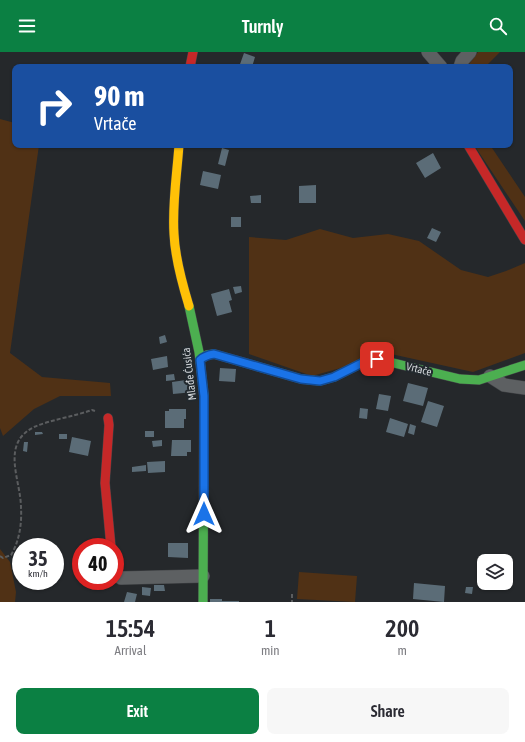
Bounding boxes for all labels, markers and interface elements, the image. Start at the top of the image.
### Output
icon: menu [16,15,38,37]
icon: search [487,15,509,37]
text: Turnly [242,16,283,37]
icon: right [28,80,80,132]
text: 90 m [94,80,144,112]
text: Vrtače [94,113,136,134]
pin [360,342,394,376]
street label: Mlađe Ćusića [180,347,198,401]
icon: arrive [366,348,388,370]
street label: Vrtače [405,360,433,378]
position arrow [183,493,225,535]
speed limit sign: 40 [72,538,124,590]
text: 35 [29,547,47,570]
map controls [477,554,513,590]
button: layers [477,554,513,590]
text: km/h [28,568,48,579]
text: 15:54 [106,615,155,642]
text: 1 [265,615,276,642]
text: 200 [385,615,419,642]
text: Arrival [115,643,146,658]
text: min [261,643,280,658]
text: m [398,643,407,658]
button: Exit [16,688,259,734]
button: Share [267,688,509,734]

